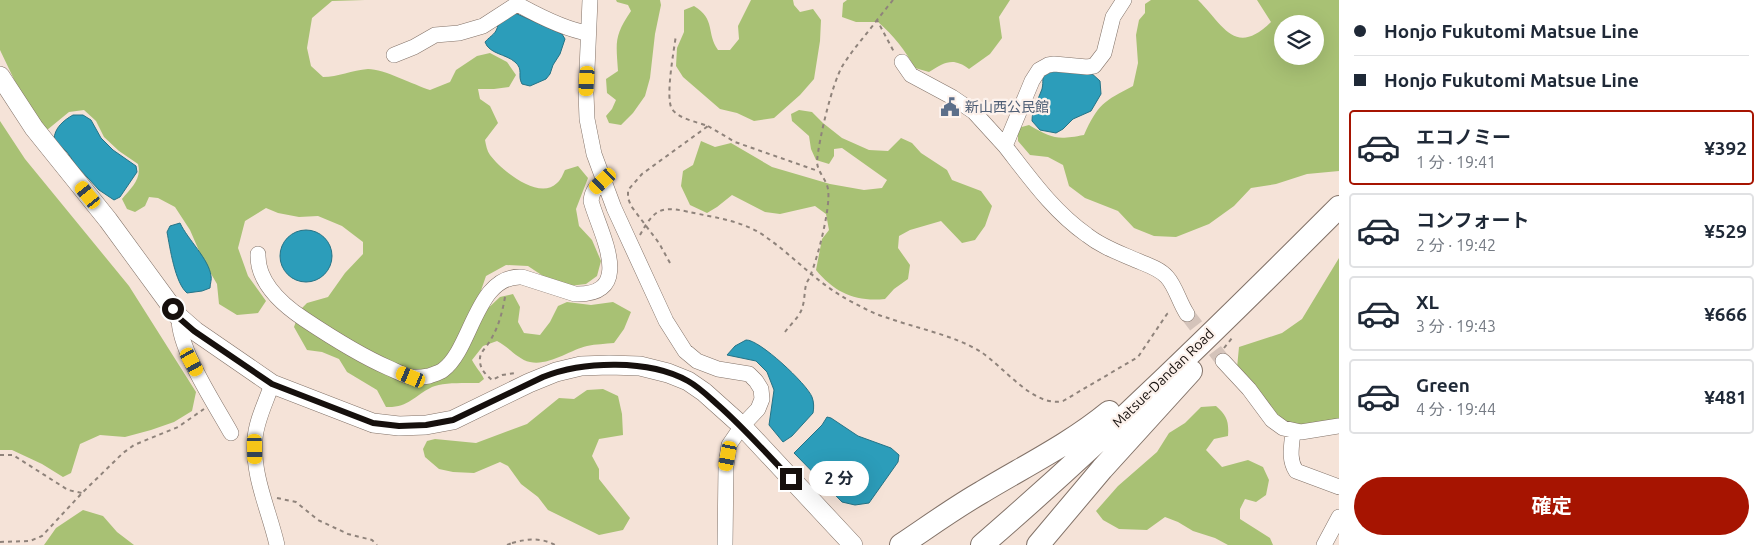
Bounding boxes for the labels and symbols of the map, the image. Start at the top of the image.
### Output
car [578,66,595,96]
public building icon: 新山西公民館 [939,96,961,118]
place label: 新山西公民館 [965,99,1049,115]
car [586,165,619,197]
car [72,179,103,211]
route start [162,298,184,320]
street label: Matsue-Dandan Road [1109,325,1217,431]
car [178,345,205,379]
car [394,364,427,390]
car [247,434,262,464]
car [717,440,738,472]
callout: 2 分 [808,462,868,496]
route end [780,468,802,490]

